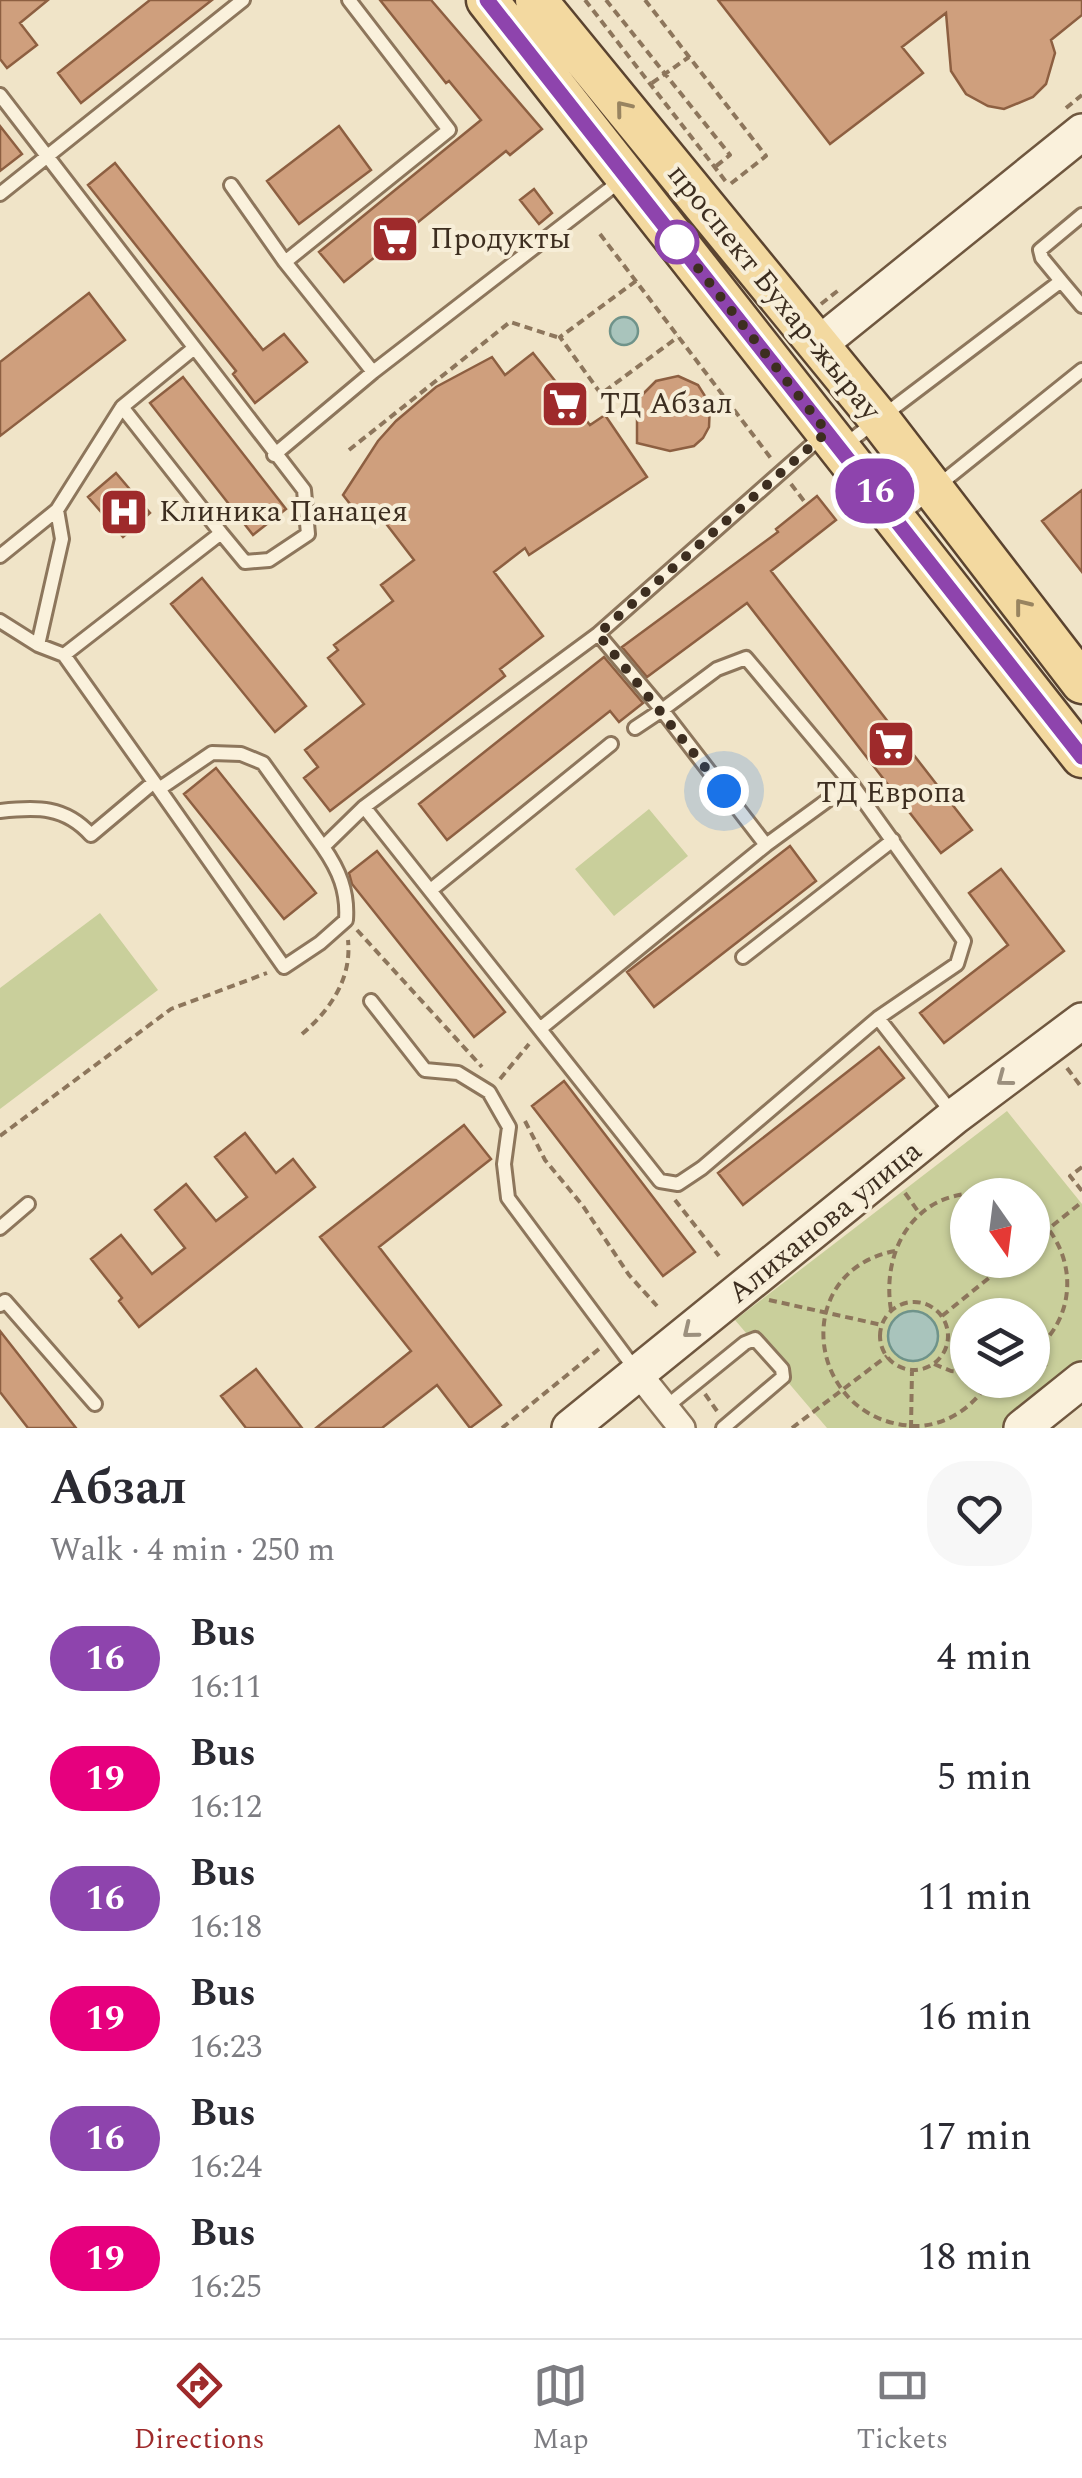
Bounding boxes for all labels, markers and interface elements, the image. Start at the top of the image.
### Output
one-way arrow [617,101,635,119]
street label: проспект Бухар-жырау [656,154,893,432]
supermarket icon: Продукты [369,213,421,265]
place label: Продукты [430,216,571,262]
unlabelled marker [656,221,698,263]
supermarket icon: ТД Абзал [539,378,591,430]
place label: ТД Абзал [600,381,733,427]
line badge: 16 [830,458,920,524]
text: 16 [855,465,895,518]
hospital icon: Клиника Панацея [98,486,150,538]
place label: Клиника Панацея [159,489,408,535]
one-way arrow [1016,599,1034,617]
supermarket icon: ТД Европа [865,718,917,770]
your location [699,766,749,816]
place label: ТД Европа [816,770,966,816]
one-way arrow [997,1068,1015,1085]
street label: Алиханова улица [718,1129,933,1315]
north arrow [950,1178,1050,1278]
map controls [950,1178,1050,1398]
button: layers [950,1298,1050,1398]
one-way arrow [683,1319,701,1337]
text: Абзал [50,1452,187,1525]
button: heart [927,1461,1032,1566]
text: Walk · 4 min · 250 m [50,1526,335,1575]
text: Bus [190,1605,256,1663]
text: 4 min [937,1629,1032,1687]
text: 16 [85,1632,125,1685]
text: 16:11 [190,1663,262,1712]
text: Bus [190,1725,256,1783]
text: 5 min [937,1749,1032,1807]
text: 19 [85,1752,125,1805]
text: 16:12 [190,1783,262,1832]
text: Bus [190,1845,256,1903]
text: 11 min [918,1869,1032,1927]
text: 16 [85,1872,125,1925]
text: 16:18 [190,1903,262,1952]
text: Bus [190,1965,256,2023]
text: 16 min [918,1989,1032,2047]
text: 19 [85,1992,125,2045]
text: 16:23 [190,2023,262,2072]
text: Bus [190,2085,256,2143]
text: 17 min [918,2109,1032,2167]
text: 16 [85,2112,125,2165]
text: 16:24 [190,2143,262,2192]
text: Bus [190,2205,256,2263]
text: 18 min [918,2229,1032,2287]
text: 19 [85,2232,125,2285]
text: 16:25 [190,2263,262,2312]
tab: Directions [134,2358,265,2461]
tab: Map [532,2358,589,2461]
tab: Tickets [856,2358,948,2461]

